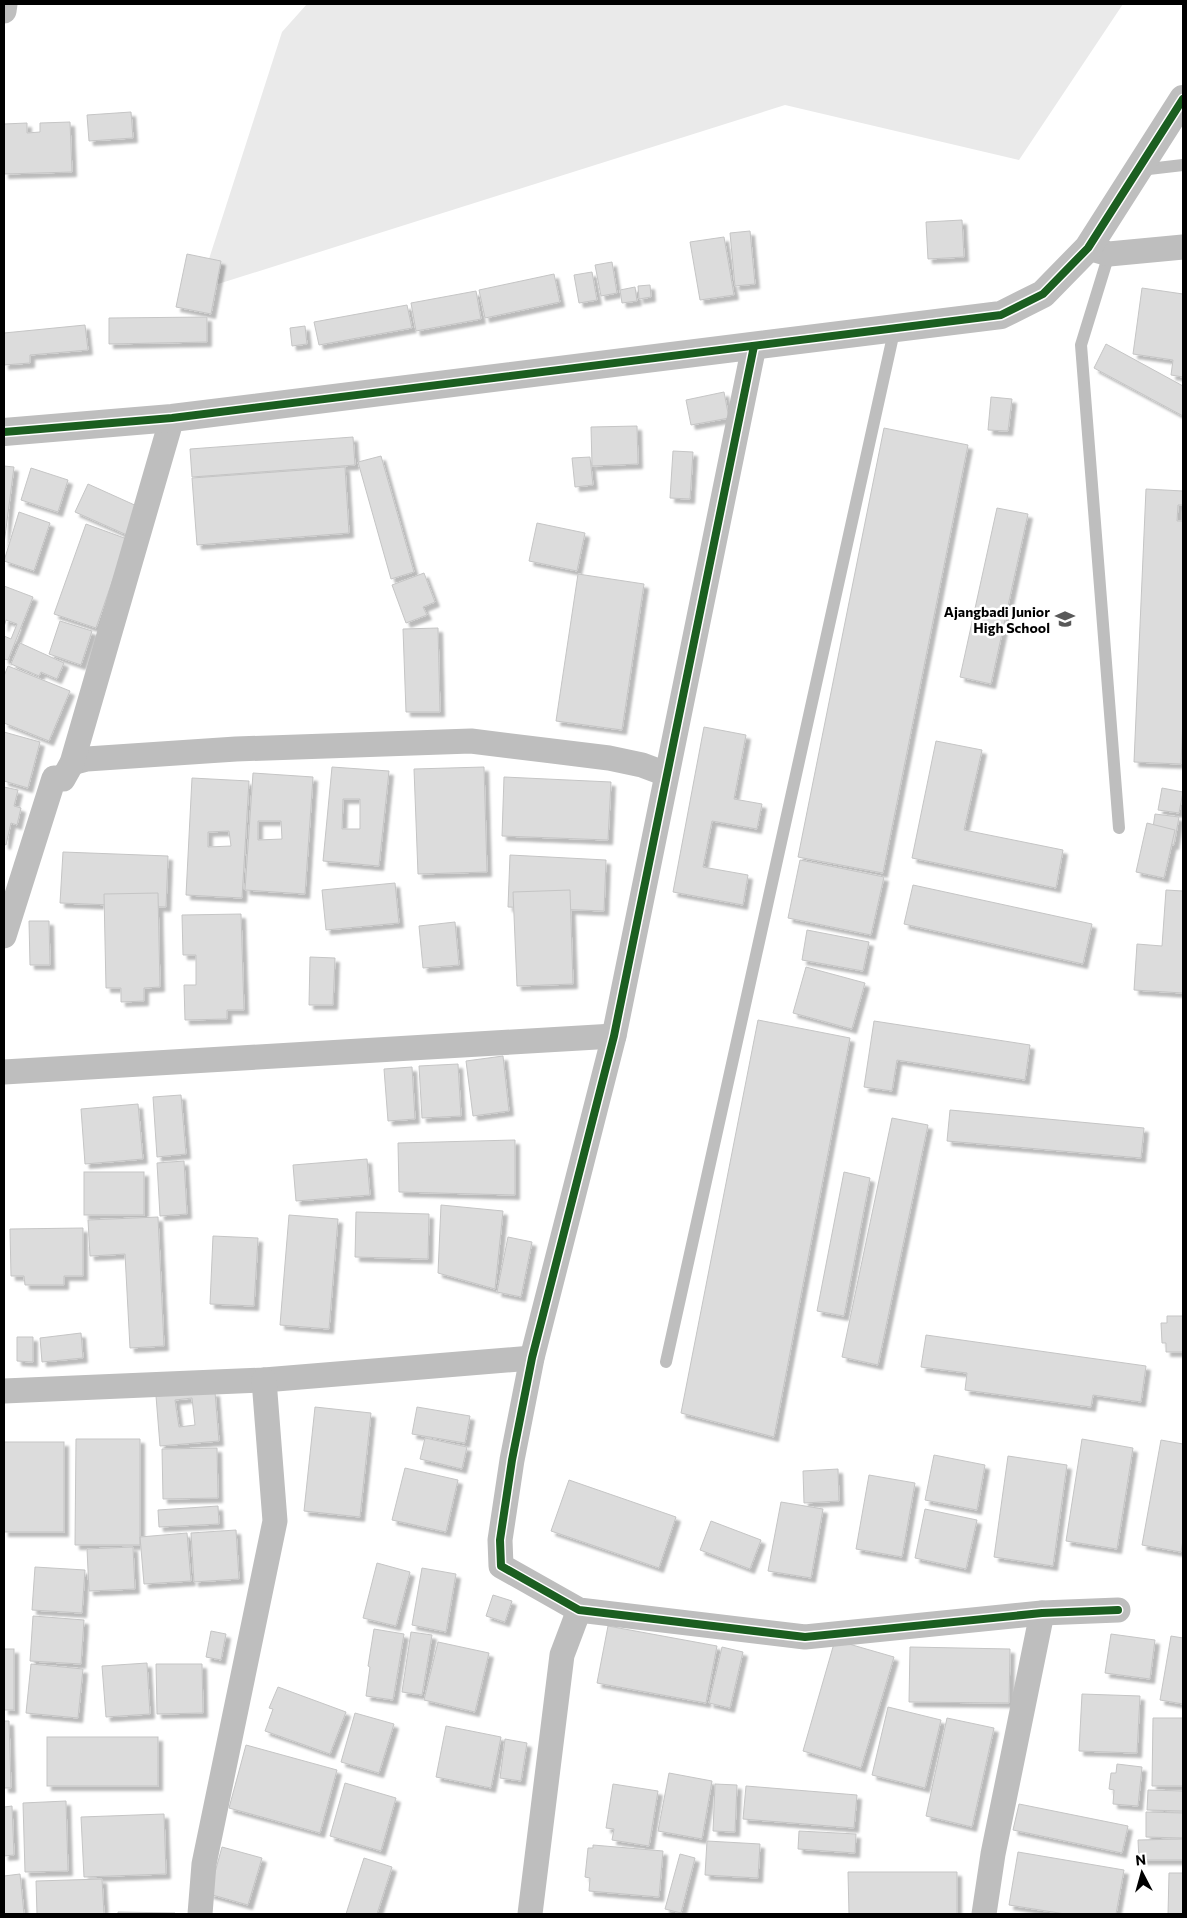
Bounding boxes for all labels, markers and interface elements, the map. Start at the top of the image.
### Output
place label: Ajangbadi Junior High School [944,603,1050,636]
school or university icon: Ajangbadi Junior High School [1054,608,1076,630]
north arrow [1117,1848,1167,1898]
text: N [1134,1851,1147,1869]

